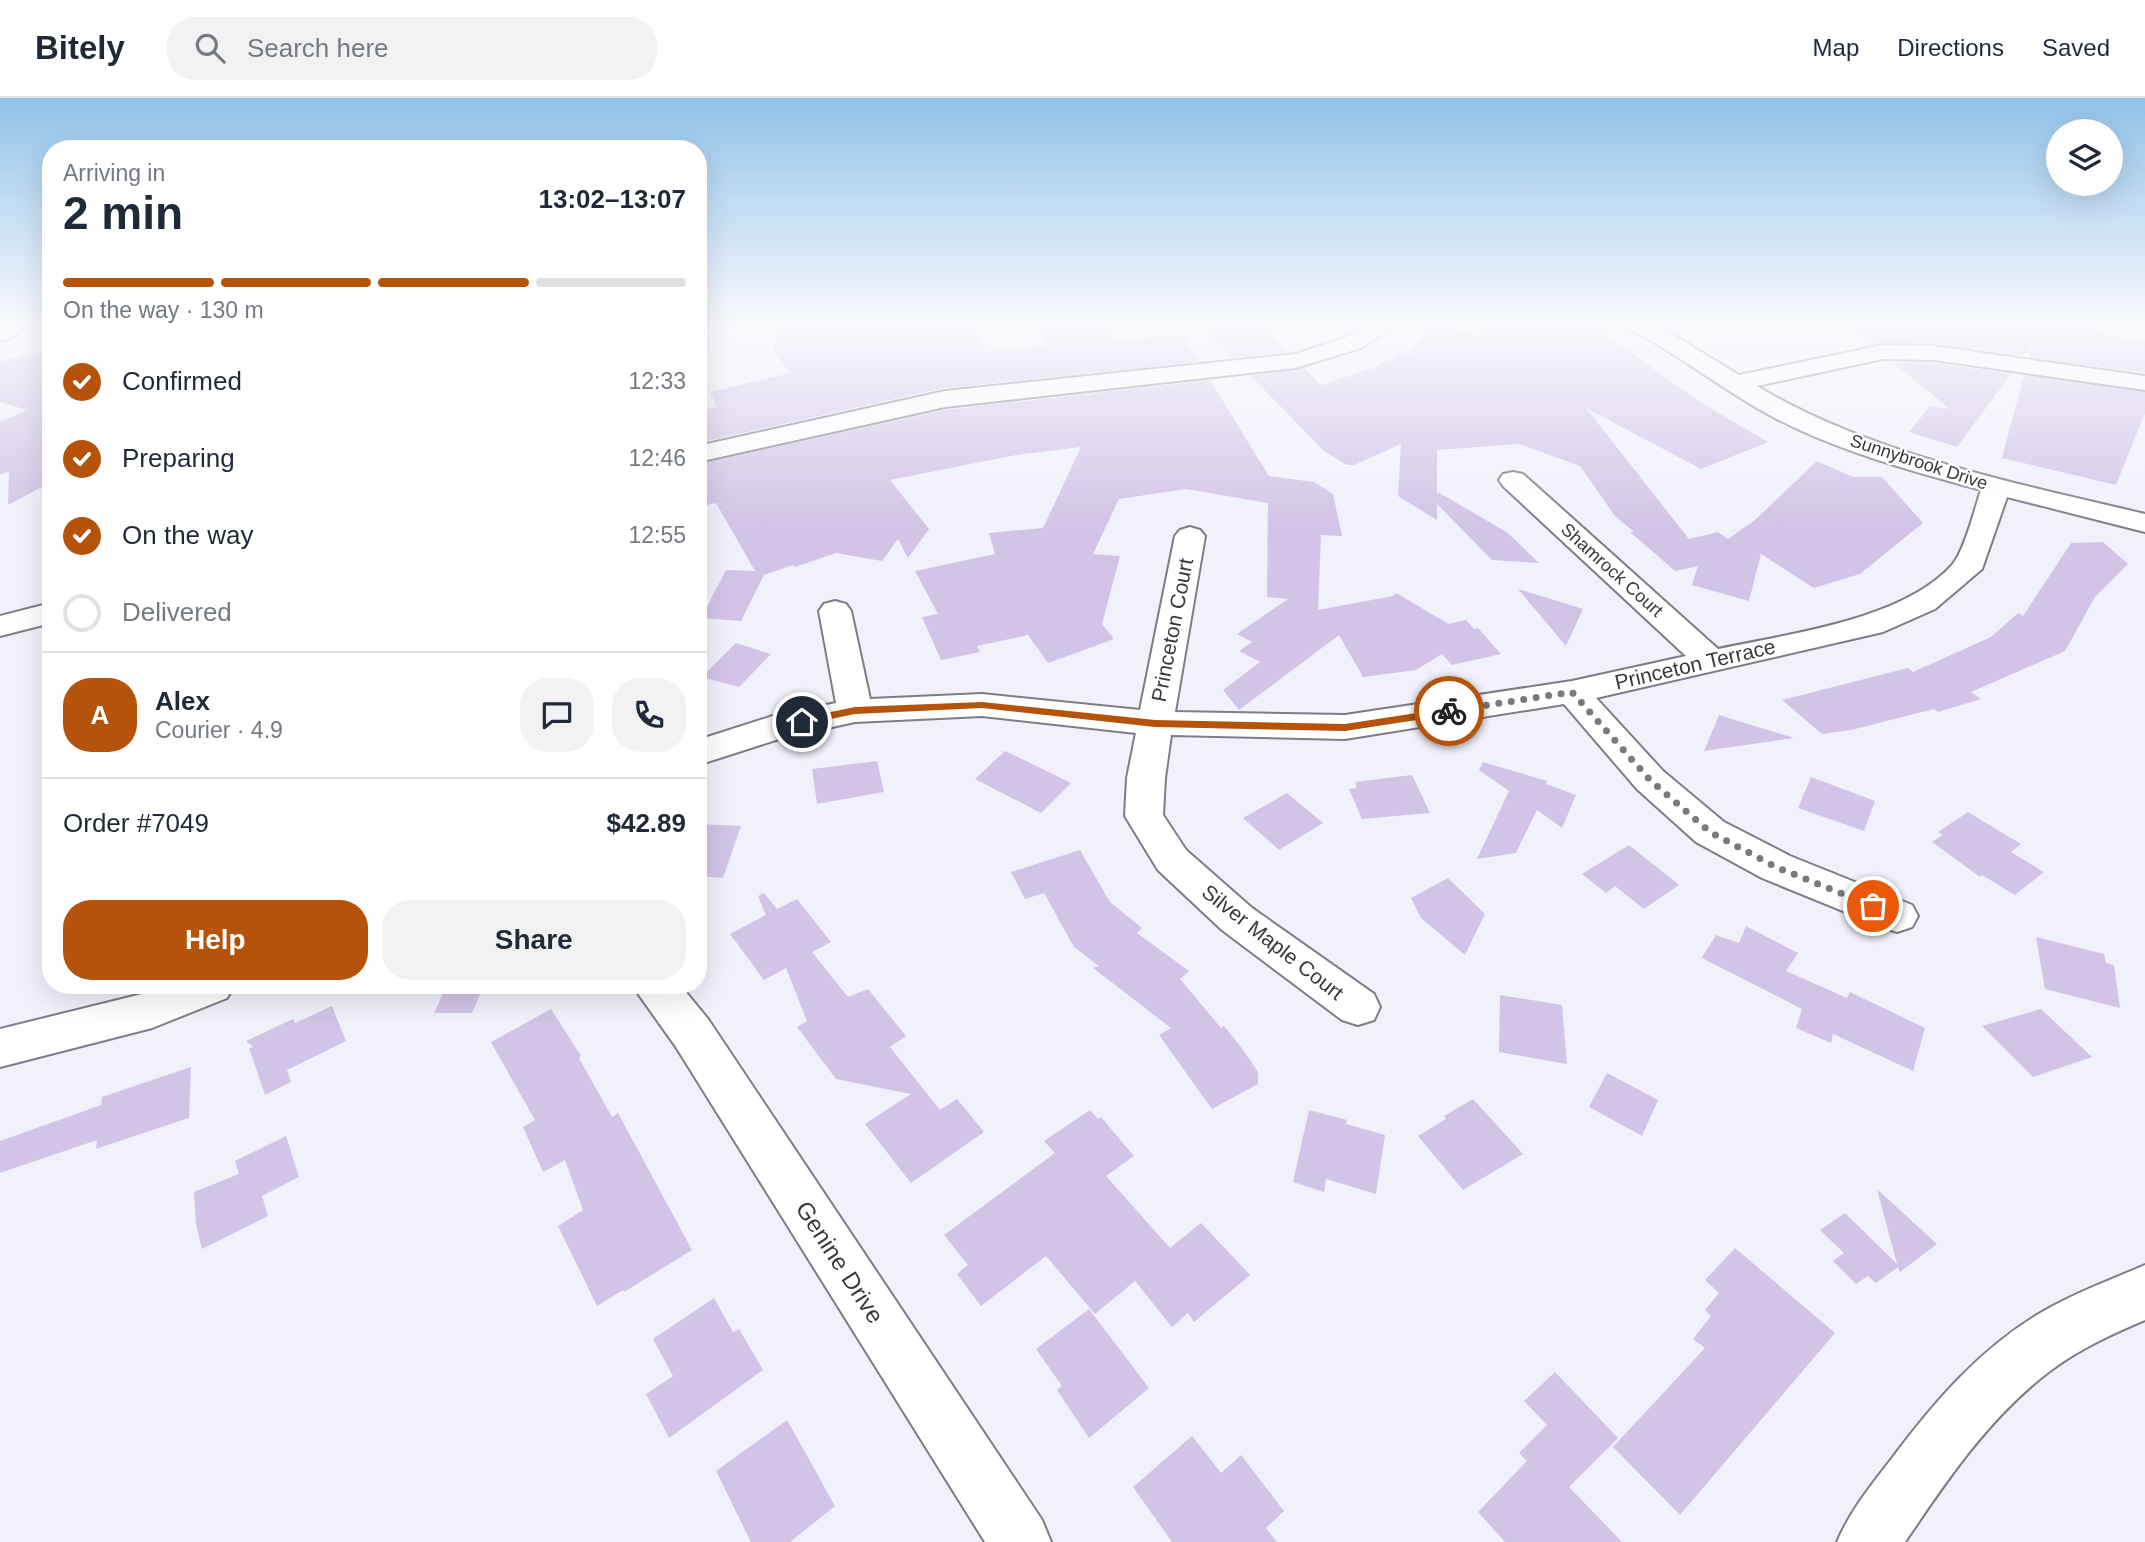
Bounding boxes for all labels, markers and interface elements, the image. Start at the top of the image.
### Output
search box [167,17,657,80]
text: Bitely [35,29,125,66]
icon: search [191,29,229,67]
text: Search here [247,33,389,63]
text: Map [1813,34,1859,61]
text: Directions [1897,34,2004,61]
text: Saved [2042,34,2110,61]
map controls [2046,119,2123,196]
button: layers [2046,119,2123,196]
text: Arriving in [63,160,165,186]
text: 13:02–13:07 [539,184,686,214]
text: 2 min [63,187,183,239]
text: On the way · 130 m [63,297,264,323]
icon: check [63,363,101,401]
text: Confirmed [122,366,242,396]
text: 12:33 [628,368,686,394]
street label: Sunnybrook Drive [1848,430,1990,494]
icon: check [63,440,101,478]
text: Preparing [122,443,235,473]
text: 12:46 [628,445,686,471]
icon: check [63,517,101,555]
street label: Shamrock Court [1557,519,1667,621]
text: On the way [122,520,254,550]
text: 12:55 [628,522,686,548]
street label: Princeton Court [1147,556,1197,704]
text: Delivered [122,597,232,627]
street label: Princeton Terrace [1612,634,1778,694]
courier [1414,676,1484,746]
button: chat [520,678,594,752]
button: phone [612,678,686,752]
text: Alex [155,686,210,716]
pin [772,692,832,752]
icon: bike [1430,692,1468,730]
text: A [91,700,109,730]
icon: home [783,703,821,741]
text: Courier · 4.9 [155,717,283,743]
text: Order #7049 [63,808,209,838]
text: $42.89 [606,808,686,838]
pin [1843,876,1903,936]
street label: Silver Maple Court [1198,880,1348,1004]
icon: bag [1854,887,1892,925]
button: Help [63,900,368,980]
button: Share [382,900,686,980]
street label: Genine Drive [791,1196,889,1328]

